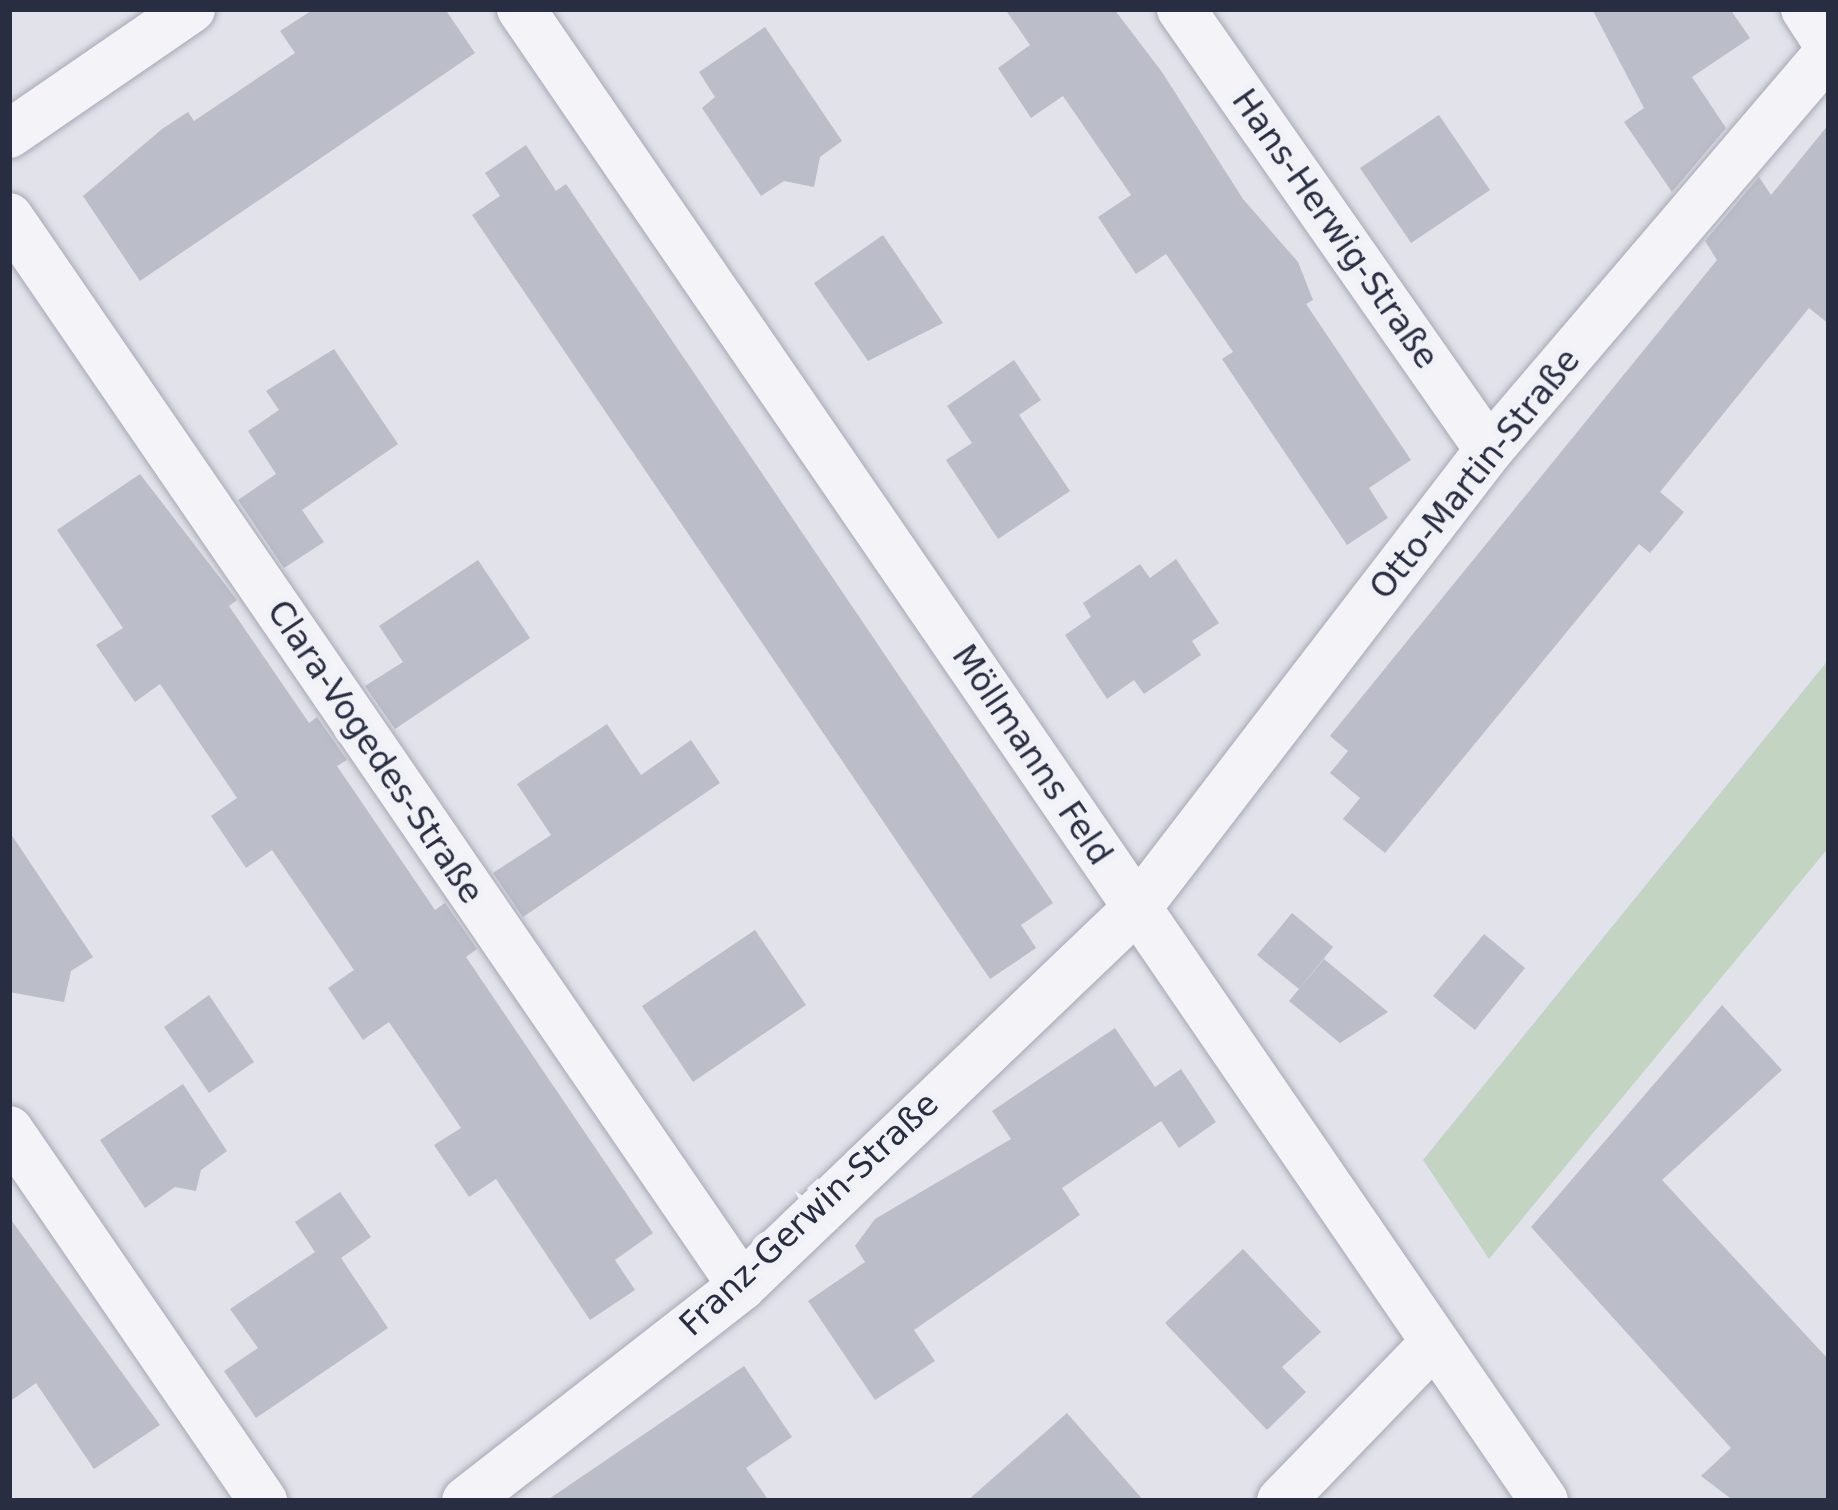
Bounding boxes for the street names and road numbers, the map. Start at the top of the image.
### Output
street label: Hans-Herwig-Straße [1224,82,1446,376]
street label: Otto-Martin-Straße [1362,341,1588,607]
street label: Clara-Vogedes-Straße [259,593,491,911]
street label: Möllmanns Feld [944,638,1120,872]
street label: Franz-Gerwin-Straße [672,1084,946,1344]

